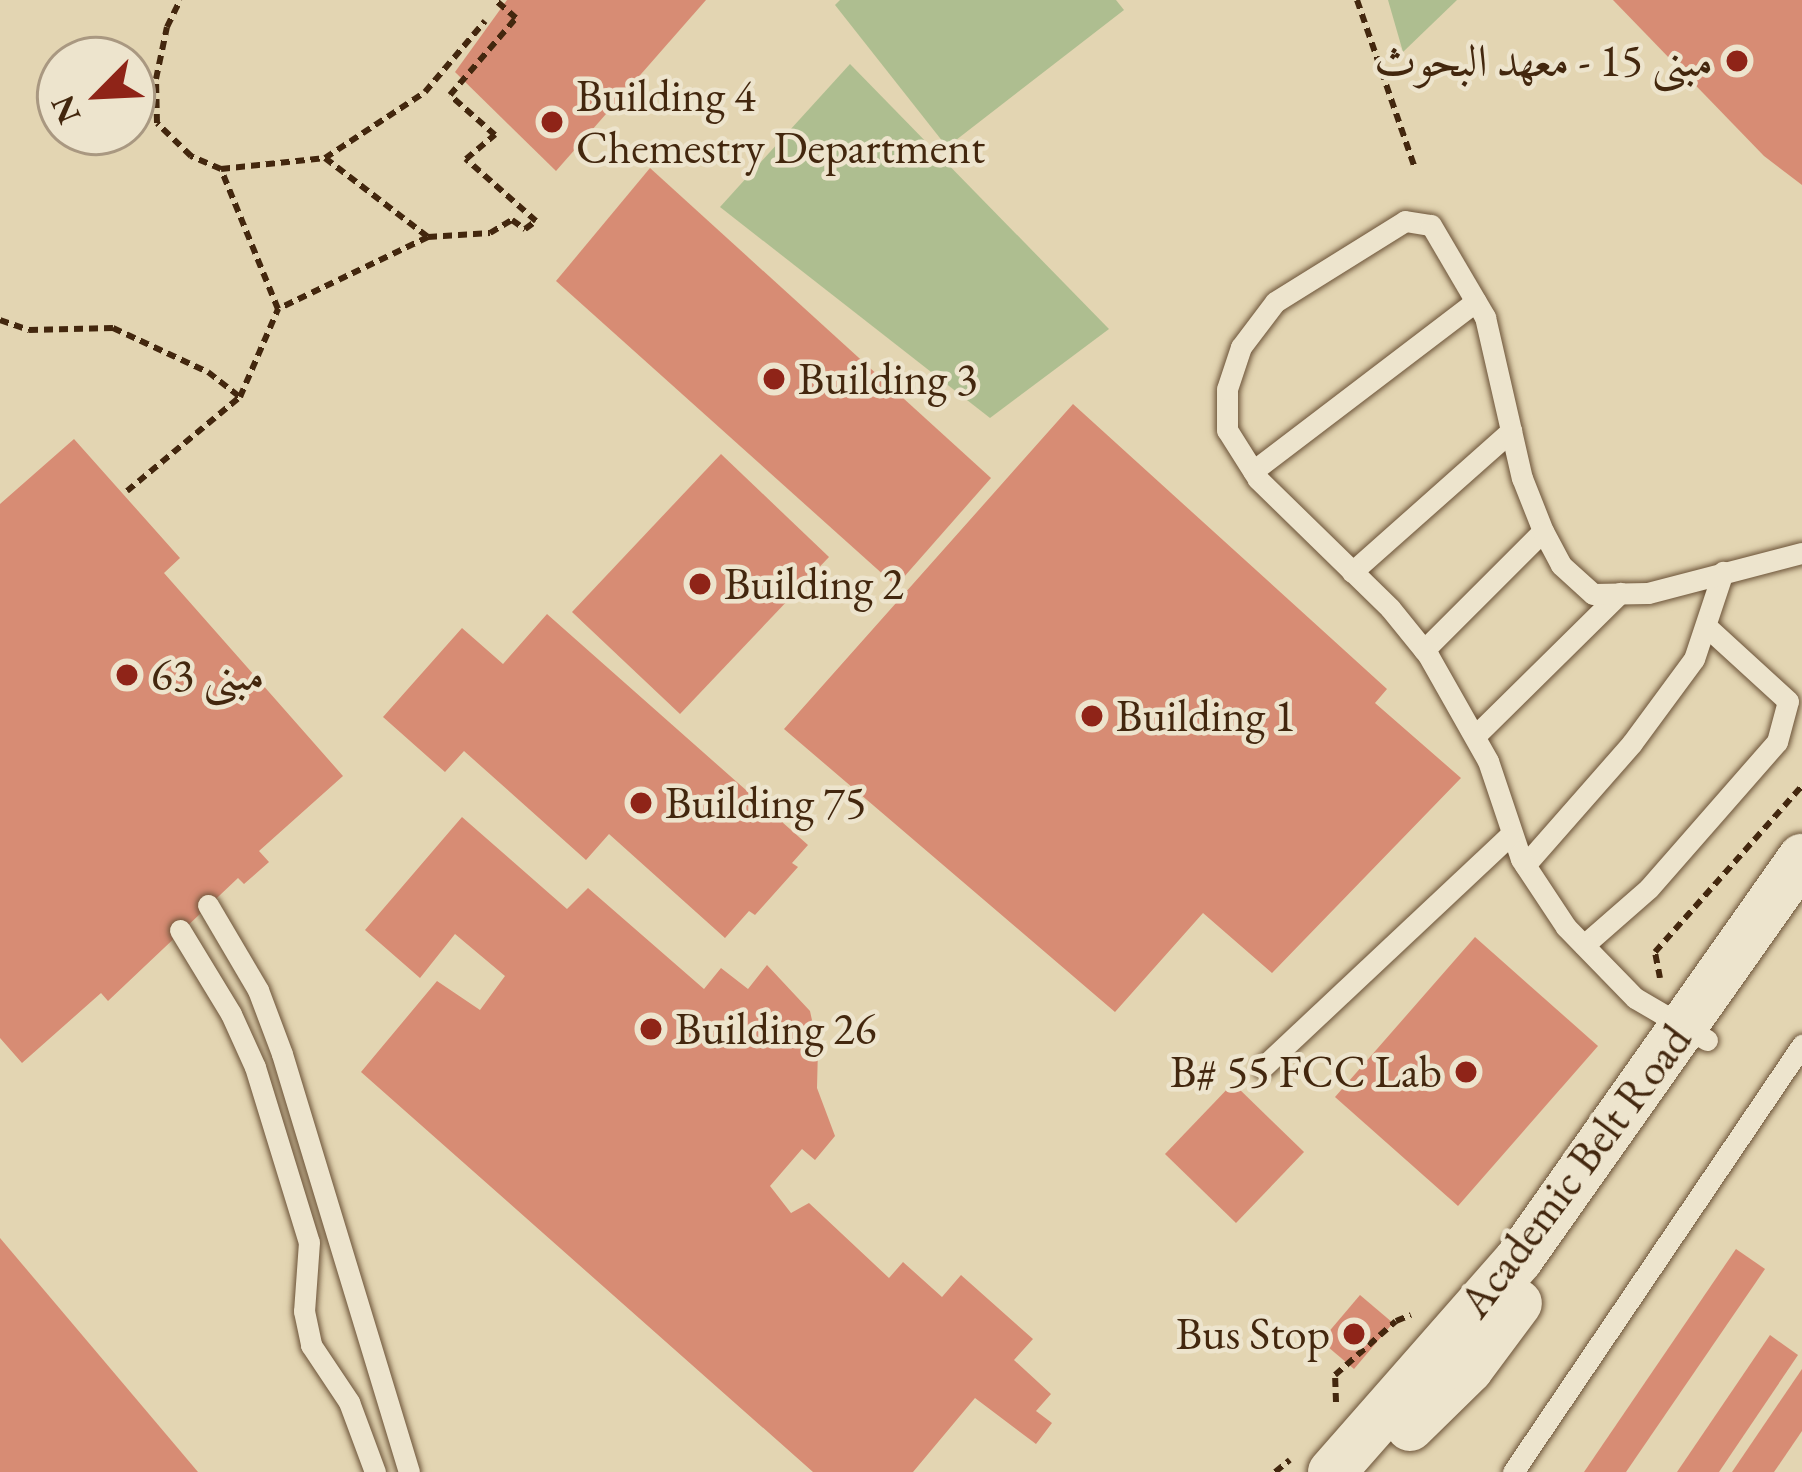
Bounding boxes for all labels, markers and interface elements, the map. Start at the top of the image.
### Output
place label: مبنى 15 - معهد البحوث [1374,34,1713,88]
north arrow [36,36,156,156]
marker: مبنى 15 - معهد البحوث [1724,48,1750,74]
place label: Building 4 Chemestry Department [576,69,985,175]
text: N [40,89,90,131]
marker: Building 4 Chemestry Department [539,109,565,135]
place label: Building 3 [798,352,978,406]
marker: Building 3 [761,366,787,392]
place label: Building 2 [724,557,904,611]
marker: Building 2 [687,571,713,597]
place label: مبنى 63 [151,648,264,702]
marker: مبنى 63 [114,662,140,688]
place label: Building 1 [1116,689,1296,743]
marker: Building 1 [1079,703,1105,729]
place label: Building 75 [665,776,866,830]
marker: Building 75 [628,790,654,816]
place label: Building 26 [675,1002,876,1056]
street label: Academic Belt Road [1447,1014,1703,1328]
marker: Building 26 [638,1016,664,1042]
place label: B# 55 FCC Lab [1170,1045,1442,1099]
marker: B# 55 FCC Lab [1453,1059,1479,1085]
place label: Bus Stop [1176,1307,1330,1361]
marker: Bus Stop [1341,1321,1367,1347]

